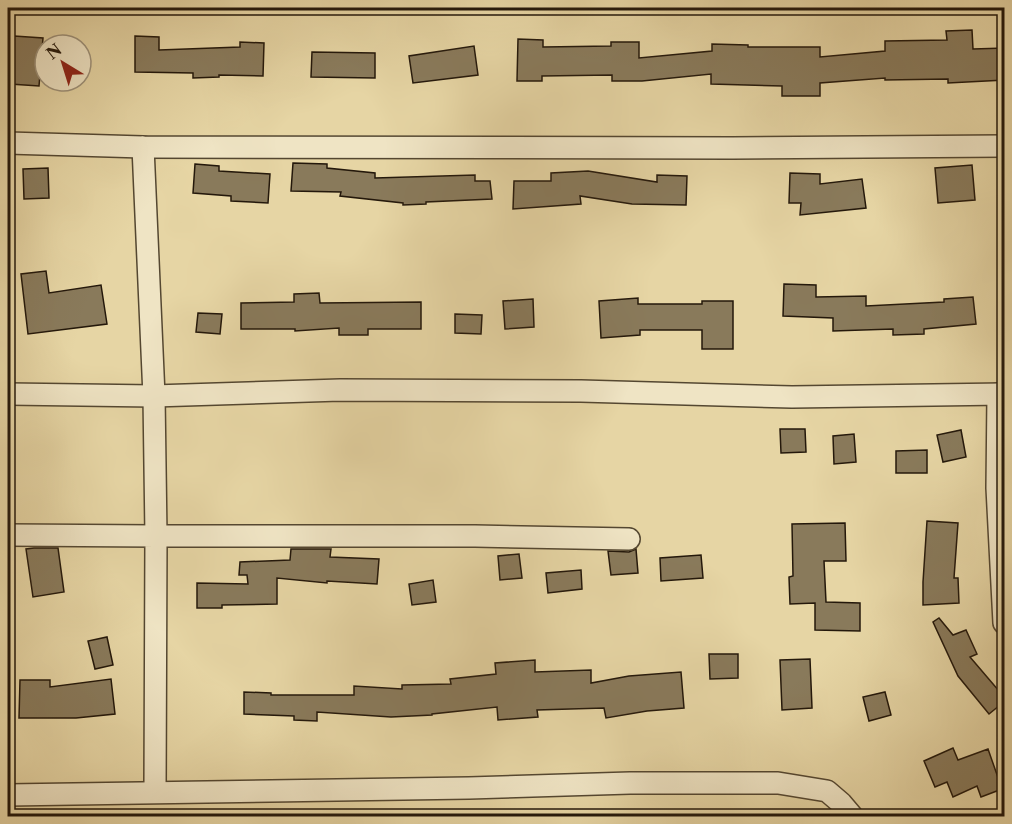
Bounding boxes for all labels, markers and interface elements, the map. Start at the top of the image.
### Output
north arrow [33,33,93,93]
text: N [42,39,65,63]

